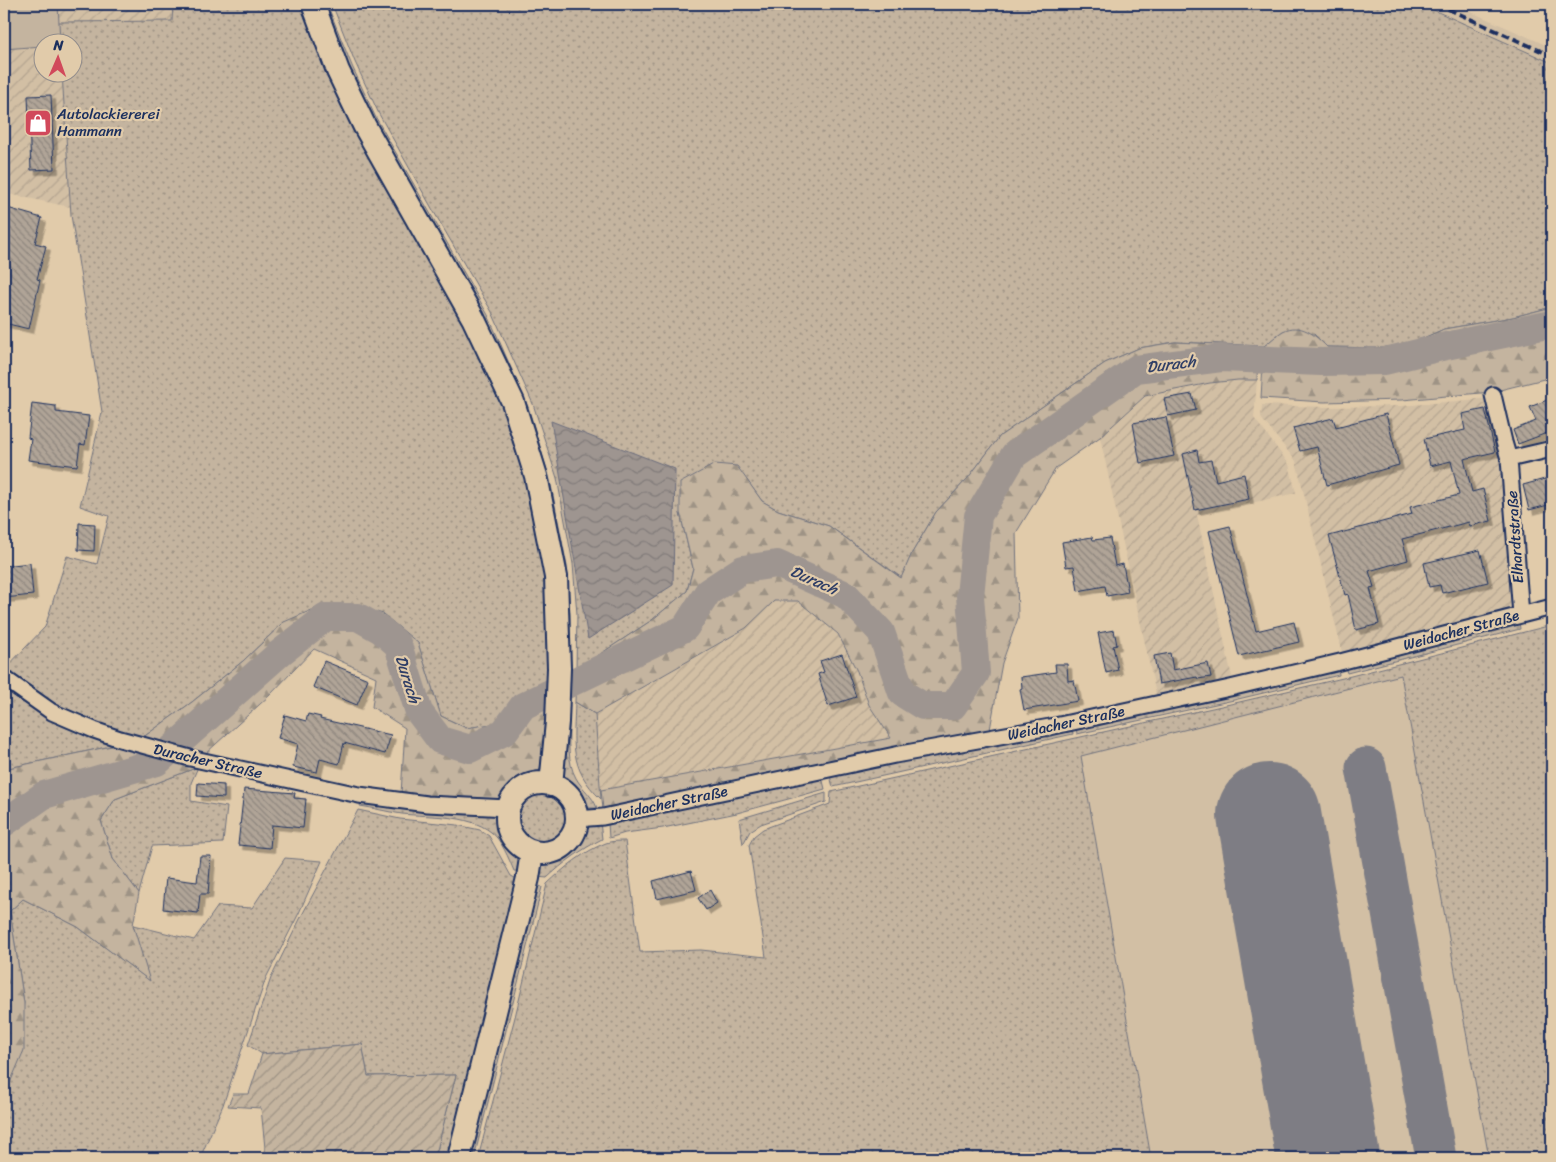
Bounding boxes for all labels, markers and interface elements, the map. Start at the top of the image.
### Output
north arrow [32,32,82,82]
text: N [52,33,64,58]
place label: Autolackiererei Hammann [56,101,160,144]
shop icon: Autolackiererei Hammann [23,108,53,138]
water label: Durach [1145,346,1199,381]
street label: Elhardtstraße [1499,489,1531,584]
water label: Durach [786,557,844,604]
street label: Weidacher Straße [1400,602,1522,658]
water label: Durach [387,651,430,708]
street label: Weidacher Straße [1005,698,1127,748]
street label: Duracher Straße [151,736,265,786]
street label: Weidacher Straße [608,778,730,828]

